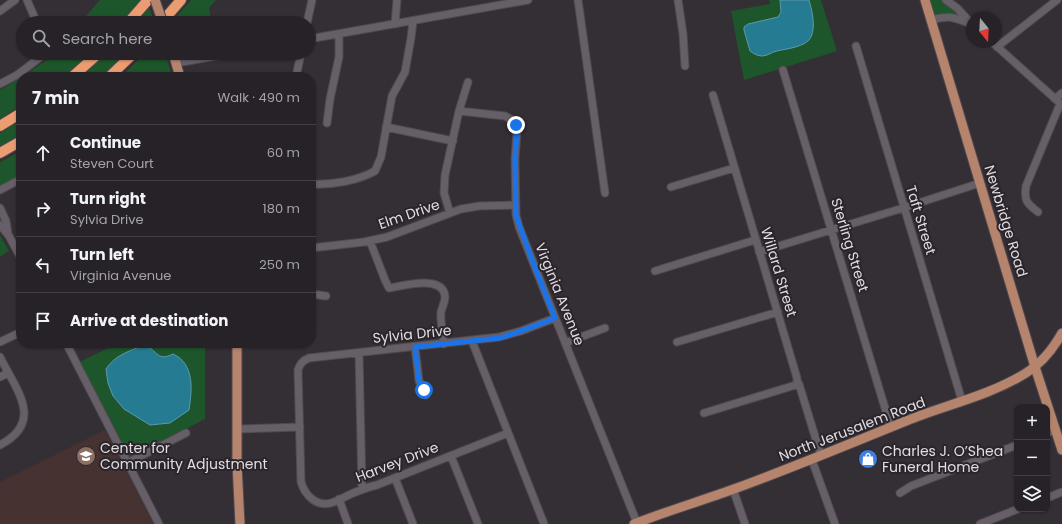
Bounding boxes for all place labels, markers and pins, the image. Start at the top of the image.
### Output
place label: Center for Community Adjustment [100,438,268,474]
place label: Charles J. O’Shea Funeral Home [882,441,1003,477]
school or university icon: Center for Community Adjustment [75,445,97,467]
shop icon: Charles J. O’Shea Funeral Home [857,448,879,470]

